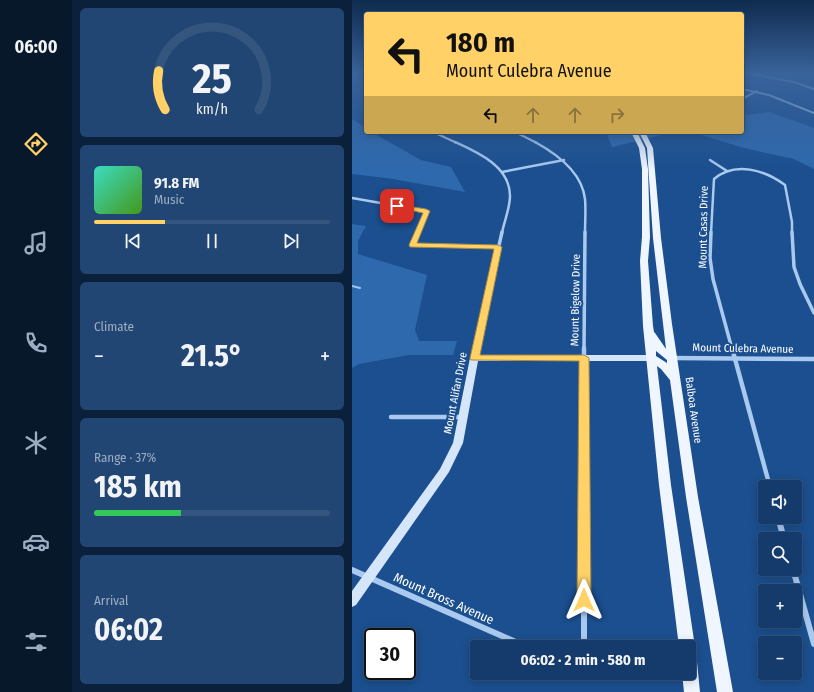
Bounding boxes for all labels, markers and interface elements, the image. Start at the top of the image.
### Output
text: 180 m [446,26,515,59]
icon: left [380,28,432,80]
text: 06:00 [14,36,58,58]
text: 25 [191,54,232,104]
text: Mount Culebra Avenue [446,60,612,82]
text: km/h [196,101,228,118]
icon: left [480,104,502,126]
icon: ahead [522,104,544,126]
icon: ahead [564,104,586,126]
icon: right [606,104,628,126]
icon: directions [22,130,50,158]
text: 91.8 FM [154,174,199,192]
street label: Mount Casas Drive [696,186,711,268]
pin [380,189,414,223]
text: Music [154,192,184,207]
icon: arrive [386,195,408,217]
icon: music [22,229,50,257]
icon: previous [122,230,144,252]
icon: pause [201,230,223,252]
icon: next [280,230,302,252]
street label: Mount Bigelow Drive [568,254,583,346]
text: Climate [94,319,134,334]
icon: phone [22,329,50,357]
text: 21.5° [181,338,243,374]
street label: Mount Culebra Avenue [692,341,794,356]
text: − [94,343,104,370]
text: + [320,343,330,370]
street label: Mount Alifan Drive [441,351,470,435]
street label: Balboa Avenue [682,376,705,444]
icon: climate [22,429,50,457]
text: Range · 37% [94,450,156,465]
text: 185 km [94,469,182,505]
map controls [758,480,802,680]
button: sound [758,480,802,524]
icon: car [22,528,50,556]
button: search [758,532,802,576]
street label: Mount Bross Avenue [391,570,496,627]
position arrow [563,579,605,621]
button: + [758,584,802,628]
text: Arrival [94,593,128,608]
text: 06:02 [94,612,163,648]
icon: filters [22,628,50,656]
speed limit sign: 30 [364,628,416,680]
button: − [758,636,802,680]
text: 06:02 · 2 min · 580 m [520,651,646,669]

